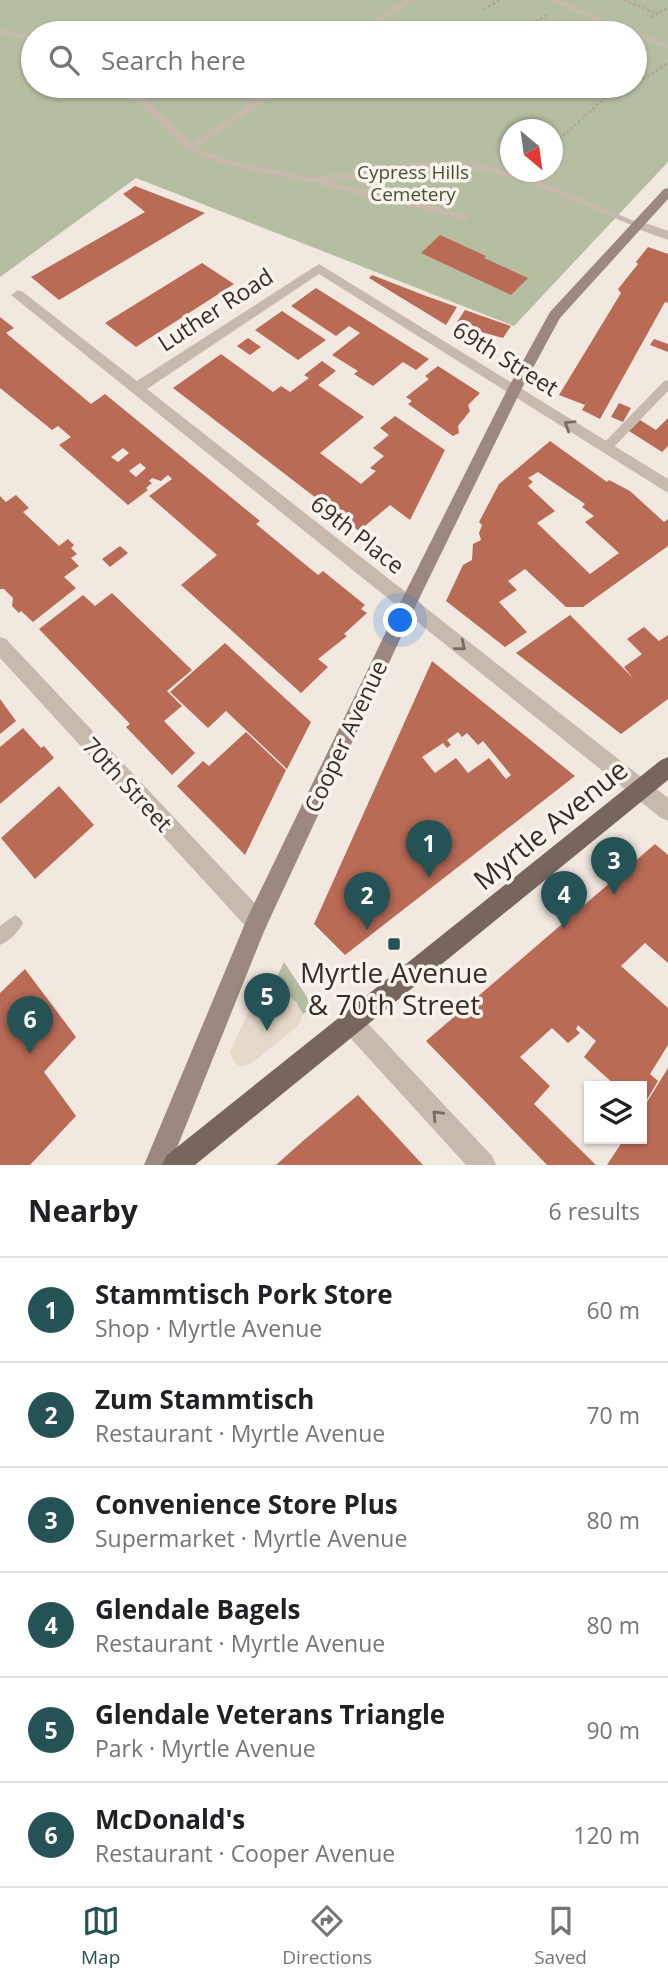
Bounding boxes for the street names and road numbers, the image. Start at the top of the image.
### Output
street label: Luther Road [151,260,279,358]
street label: 69th Street [447,313,565,403]
street label: 69th Place [304,487,412,581]
street label: Cooper Avenue [296,655,394,817]
street label: 70th Street [76,730,180,838]
street label: Myrtle Avenue [465,750,635,898]

